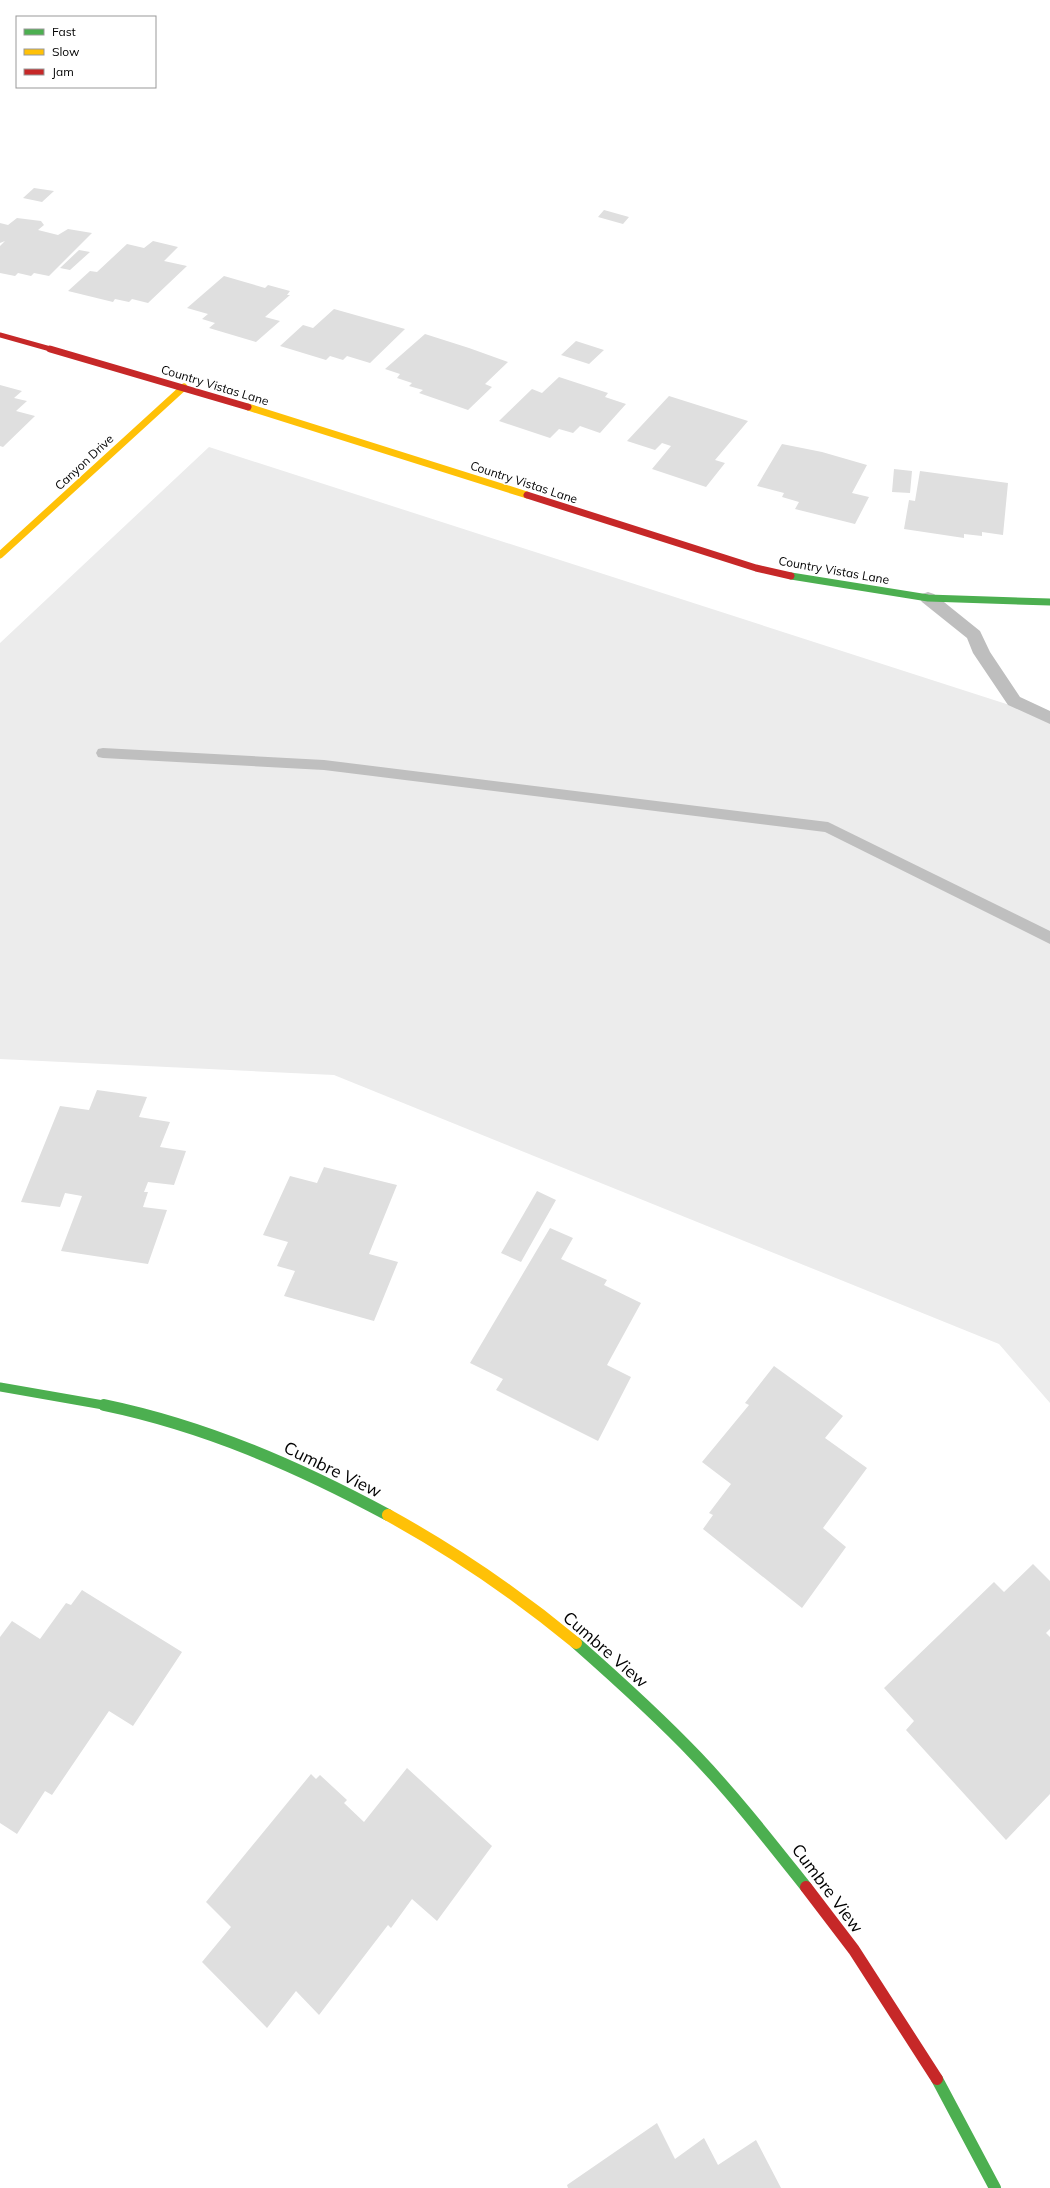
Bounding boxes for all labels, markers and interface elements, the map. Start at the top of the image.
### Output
legend [16,16,156,88]
text: Fast [52,24,76,39]
text: Slow [52,44,80,59]
text: Jam [52,64,74,79]
street label: Country Vistas Lane [159,361,271,409]
street label: Canyon Drive [52,431,116,493]
street label: Country Vistas Lane [468,458,580,506]
street label: Country Vistas Lane [778,553,890,587]
street label: Cumbre View [281,1436,385,1502]
street label: Cumbre View [559,1606,653,1692]
street label: Cumbre View [788,1839,868,1937]

